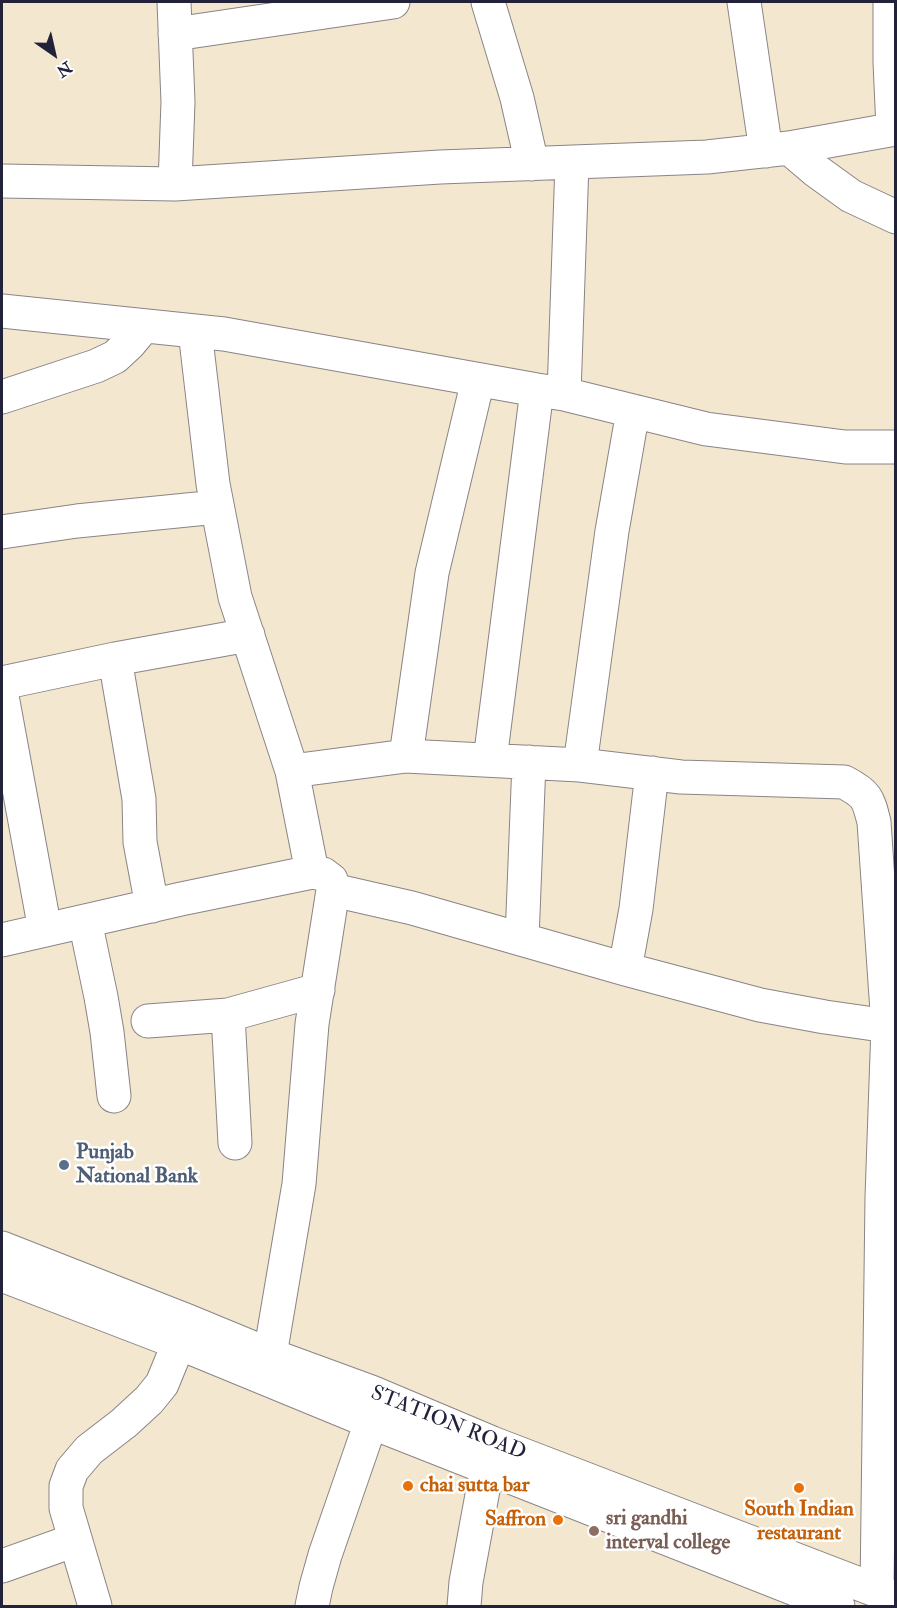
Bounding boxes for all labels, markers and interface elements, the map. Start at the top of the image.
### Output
north arrow [24,24,84,84]
text: N [53,57,76,81]
place label: Punjab National Bank [76,1140,198,1190]
marker: Punjab National Bank [57,1158,71,1172]
street label: STATION ROAD [367,1381,529,1467]
place label: chai sutta bar [420,1473,530,1499]
marker: chai sutta bar [401,1479,415,1493]
marker: South Indian restaurant [792,1481,806,1495]
place label: South Indian restaurant [744,1497,854,1547]
place label: sri gandhi interval college [606,1506,730,1556]
place label: Saffron [485,1507,546,1533]
marker: Saffron [551,1513,565,1527]
marker: sri gandhi interval college [587,1524,601,1538]

